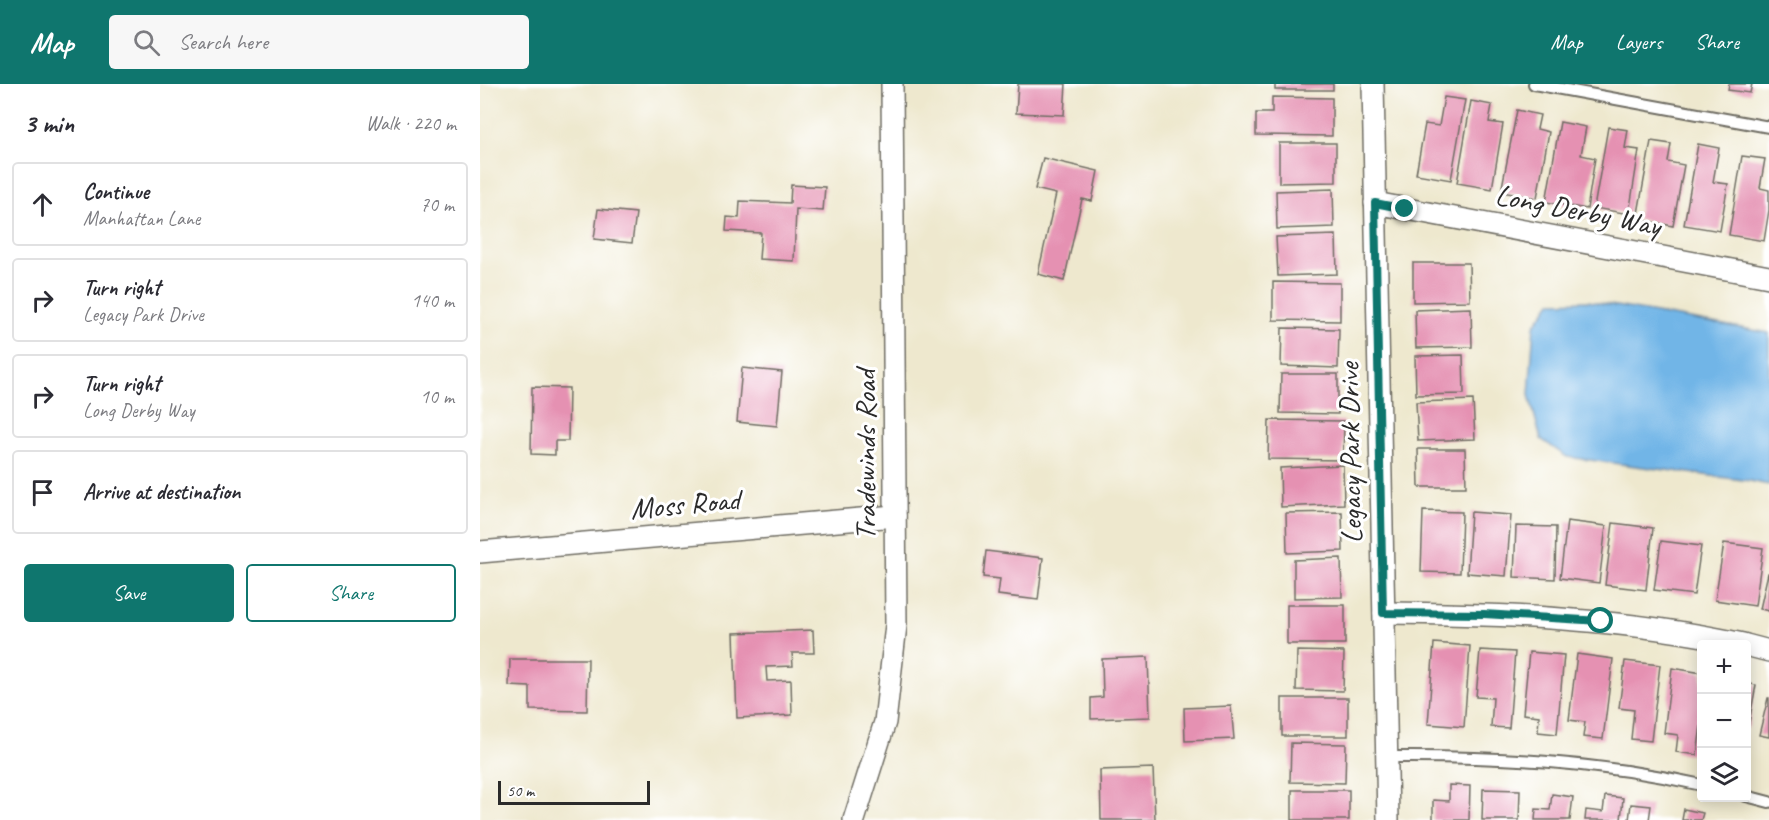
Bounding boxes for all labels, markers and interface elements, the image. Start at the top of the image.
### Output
search box [109,15,529,69]
text: Map [30,25,73,60]
icon: search [130,26,163,59]
text: Search here [178,28,268,56]
text: Map [1550,29,1583,55]
text: Layers [1616,29,1662,55]
text: Share [1695,29,1739,55]
text: 3 min [24,107,74,140]
text: Walk · 220 m [366,111,456,136]
street label: Long Derby Way [1492,175,1666,245]
text: Continue [83,178,149,206]
icon: ahead [26,188,59,221]
text: 70 m [420,192,454,217]
route end [1391,195,1417,221]
text: Manhattan Lane [83,206,200,231]
text: Turn right [83,274,160,302]
icon: right [26,284,59,317]
text: 140 m [411,288,454,313]
text: Legacy Park Drive [83,302,204,327]
street label: Legacy Park Drive [1329,360,1371,544]
street label: Tradewinds Road [846,365,884,540]
text: Turn right [83,370,160,398]
icon: right [26,380,59,413]
text: 10 m [420,384,454,409]
text: Long Derby Way [83,398,195,423]
icon: arrive [26,476,59,509]
text: Arrive at destination [83,478,240,506]
street label: Moss Road [629,480,745,528]
button: Save [24,564,234,622]
button: Share [246,564,456,622]
route start [1587,607,1613,633]
map controls [1697,640,1751,802]
button: + [1697,640,1751,694]
button: − [1697,694,1751,748]
button: layers [1697,748,1751,802]
scale bar [498,778,650,806]
text: 50 m [507,781,534,801]

